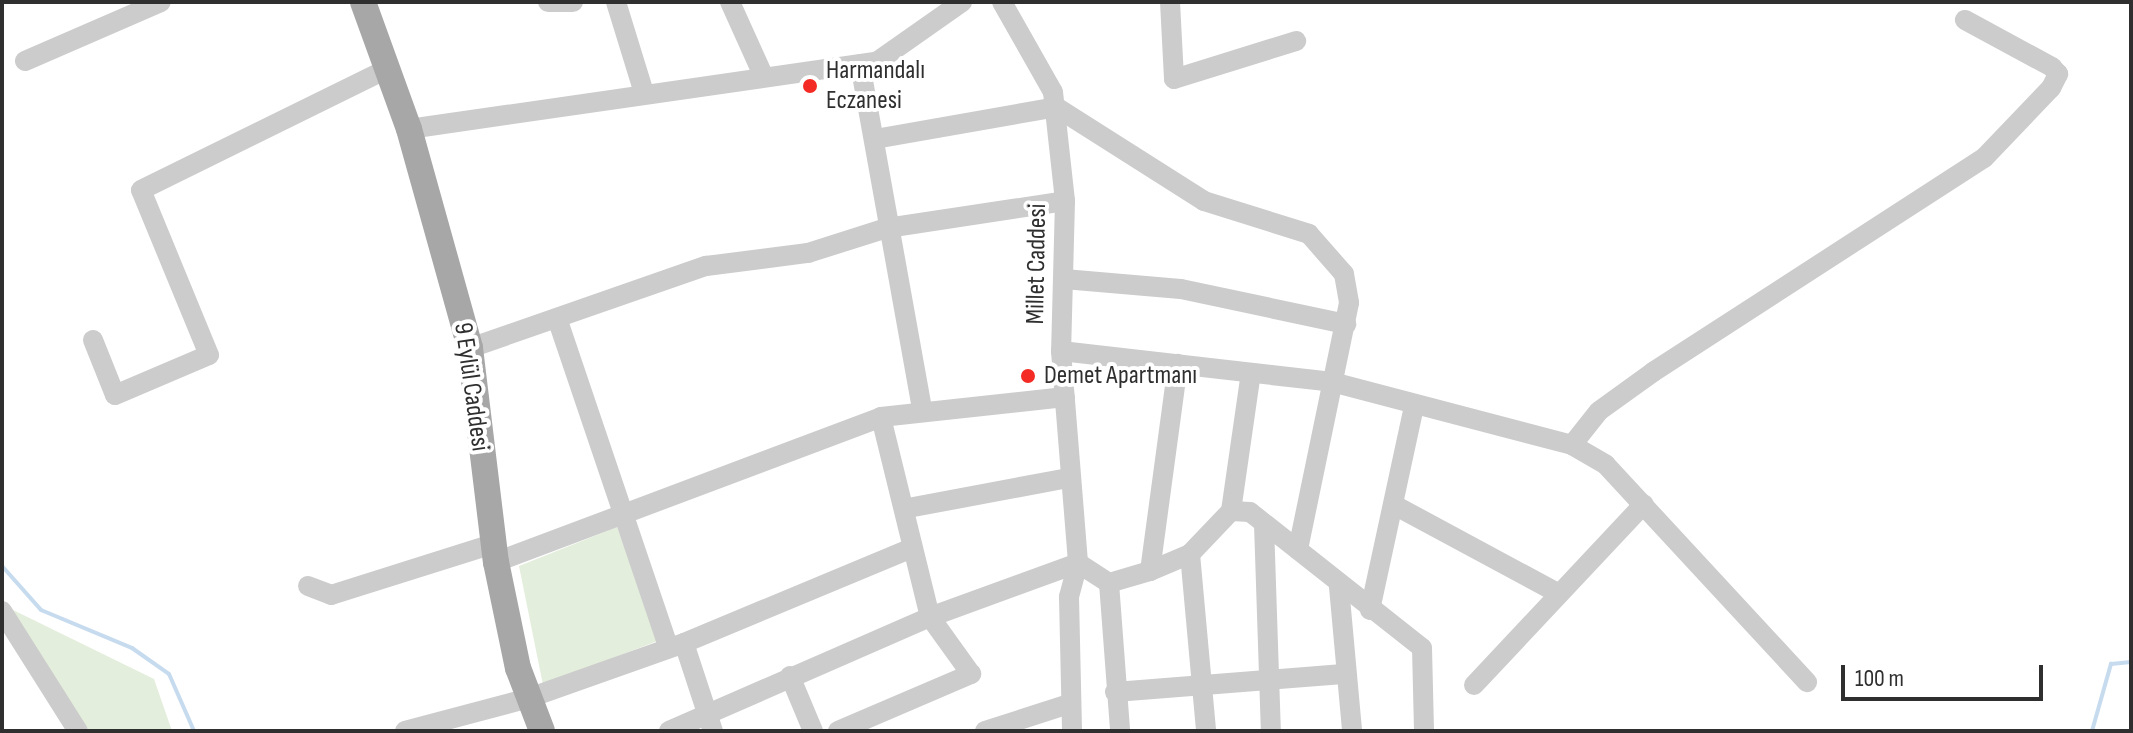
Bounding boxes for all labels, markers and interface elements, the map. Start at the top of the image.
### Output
place label: Harmandalı Eczanesi [826,55,925,116]
marker: Harmandalı Eczanesi [801,77,819,95]
street label: Millet Caddesi [1020,203,1054,325]
street label: 9 Eylül Caddesi [447,321,495,453]
place label: Demet Apartmanı [1044,360,1197,392]
marker: Demet Apartmanı [1019,367,1037,385]
scale bar [1845,649,2047,699]
text: 100 m [1855,664,1904,693]

